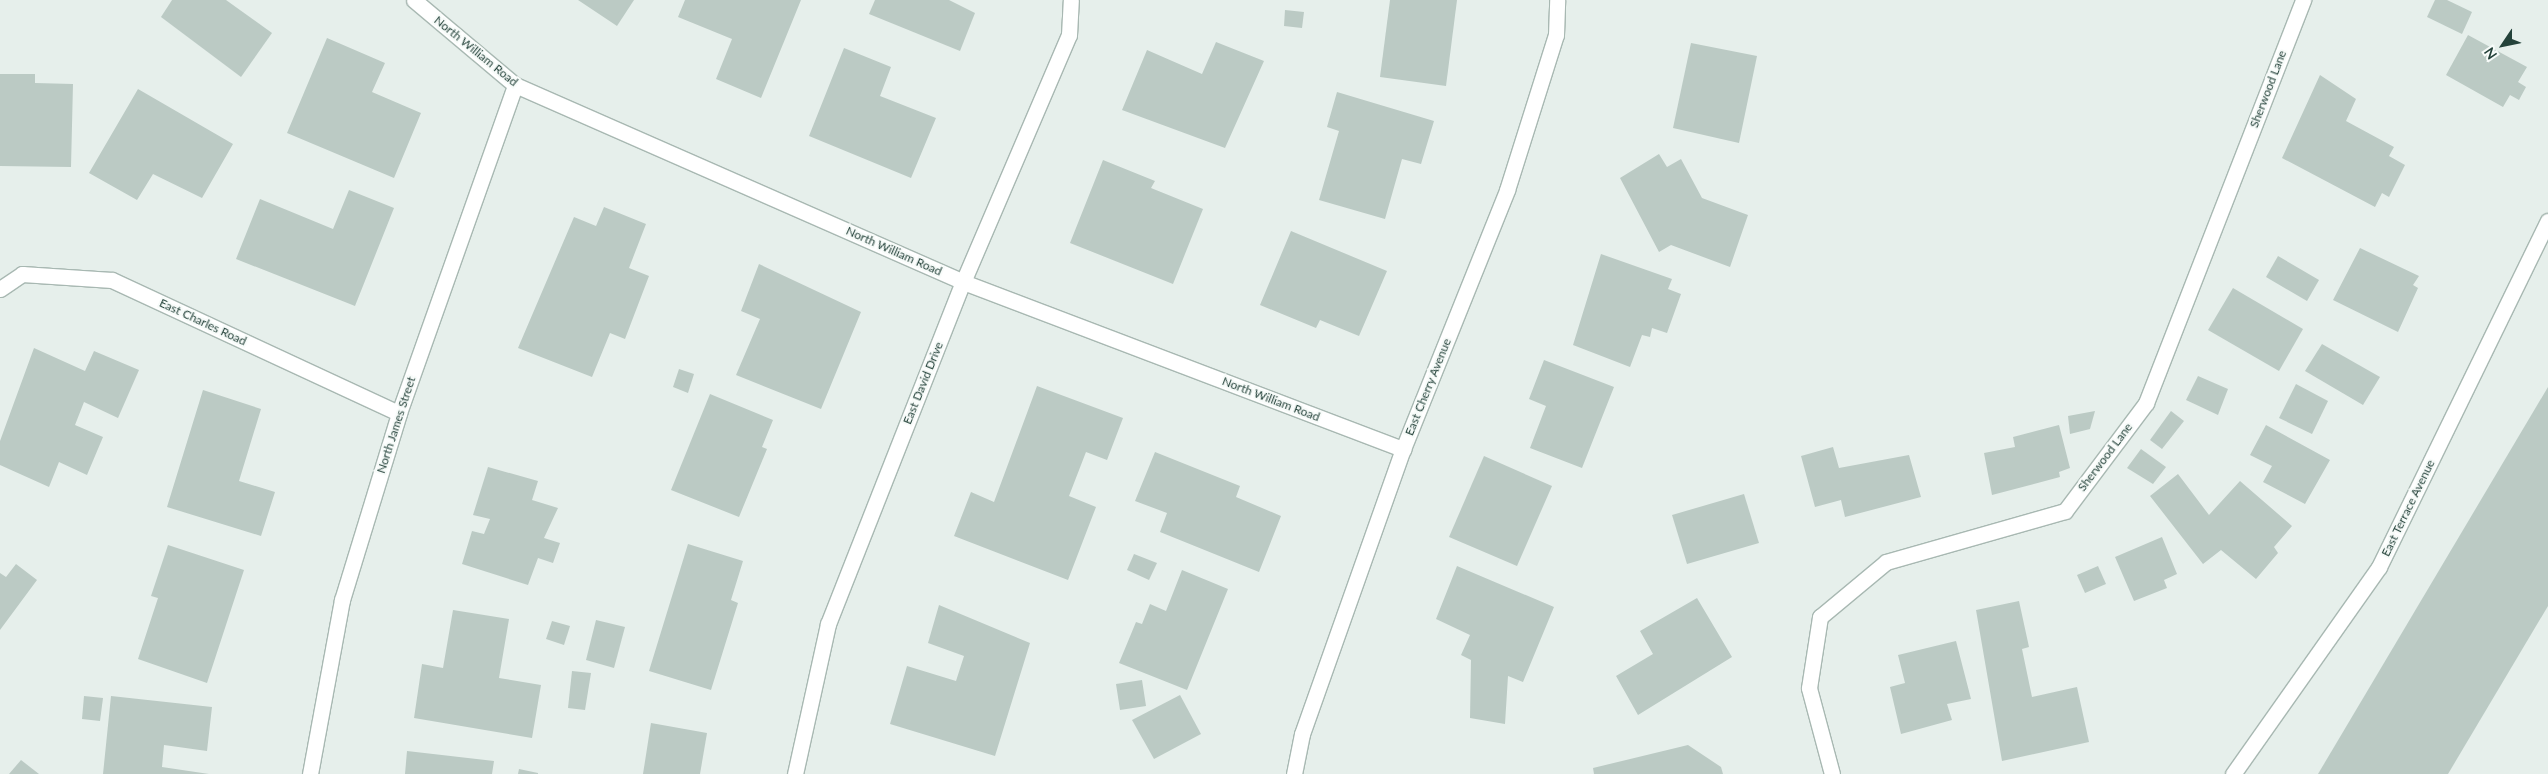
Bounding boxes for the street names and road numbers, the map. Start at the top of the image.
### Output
street label: North William Road [431,13,521,89]
street label: Sherwood Lane [2247,48,2289,130]
street label: North William Road [844,223,944,279]
street label: East Charles Road [157,296,249,348]
street label: East Cherry Avenue [1402,336,1454,438]
street label: East David Drive [900,340,946,426]
street label: North William Road [1220,374,1322,424]
street label: North James Street [374,375,418,475]
street label: Sherwood Lane [2075,420,2135,494]
street label: East Terrace Avenue [2378,457,2438,559]

